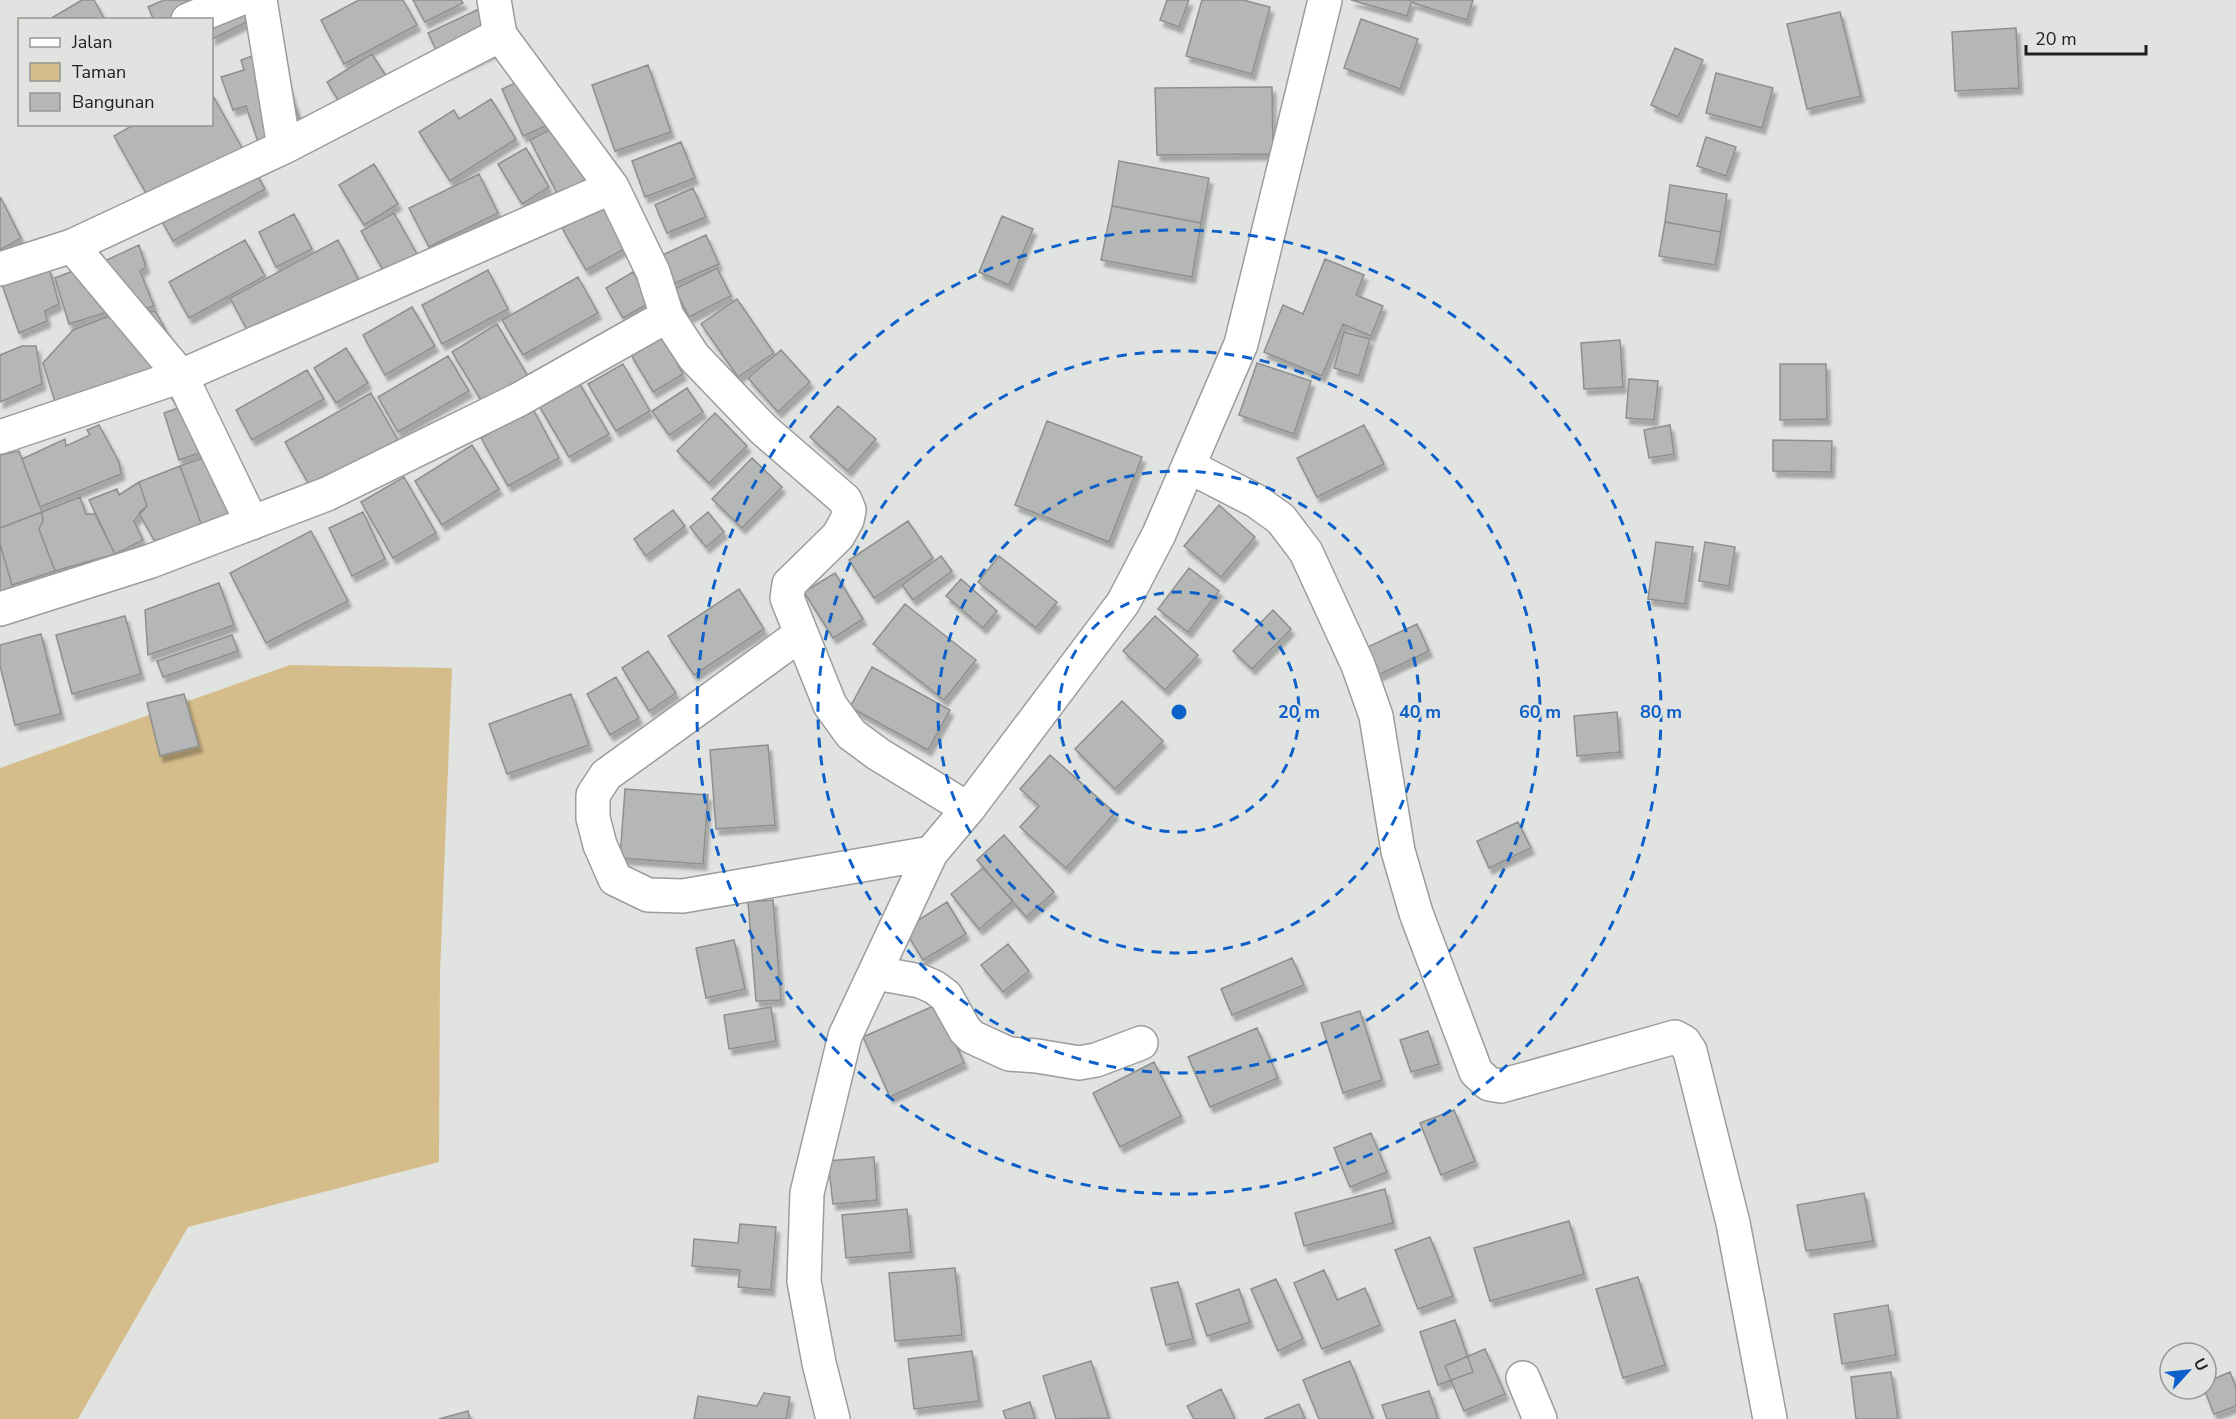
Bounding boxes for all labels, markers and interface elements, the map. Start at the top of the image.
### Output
legend [18,18,213,126]
scale bar [2026,18,2146,56]
text: 20 m [2035,27,2077,51]
text: Jalan [71,30,112,54]
text: Taman [72,60,126,84]
text: Bangunan [72,90,155,114]
text: 20 m [1278,700,1320,724]
text: 40 m [1399,700,1441,724]
text: 60 m [1519,700,1561,724]
text: 80 m [1640,700,1682,724]
centre of rings [1169,702,1189,722]
north arrow [2158,1341,2218,1401]
text: U [2188,1354,2213,1375]

